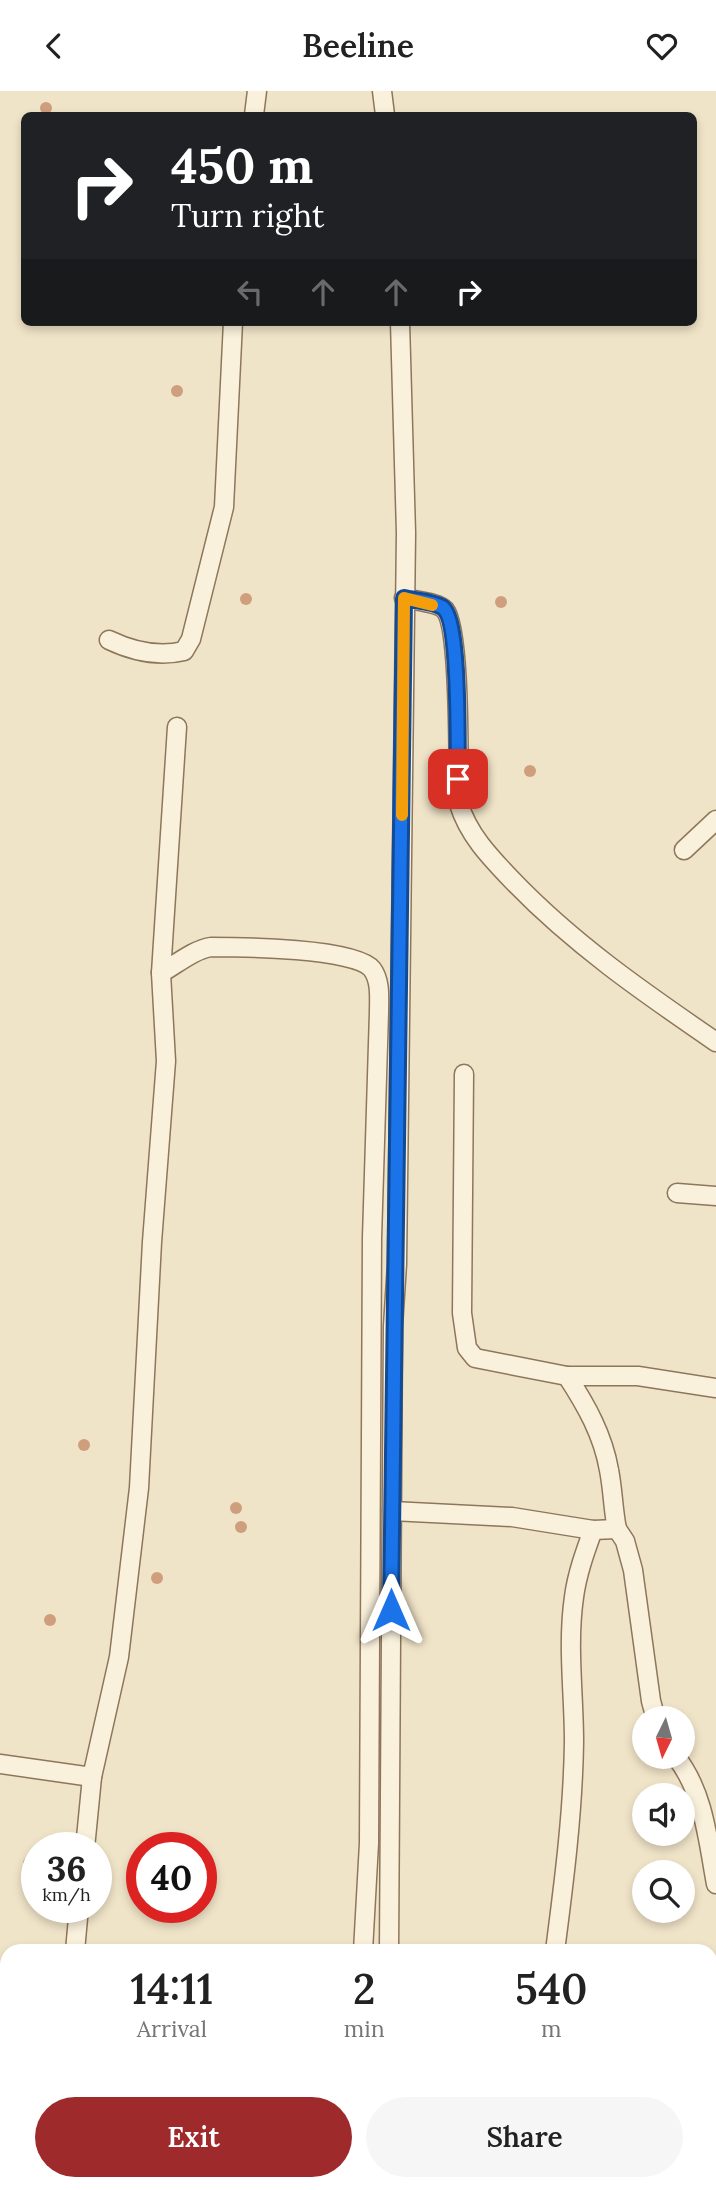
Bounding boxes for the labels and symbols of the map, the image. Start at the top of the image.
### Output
pin [428,749,488,809]
position arrow [354,1573,428,1647]
north arrow [632,1706,695,1769]
speed limit sign: 40 [126,1832,217,1923]

